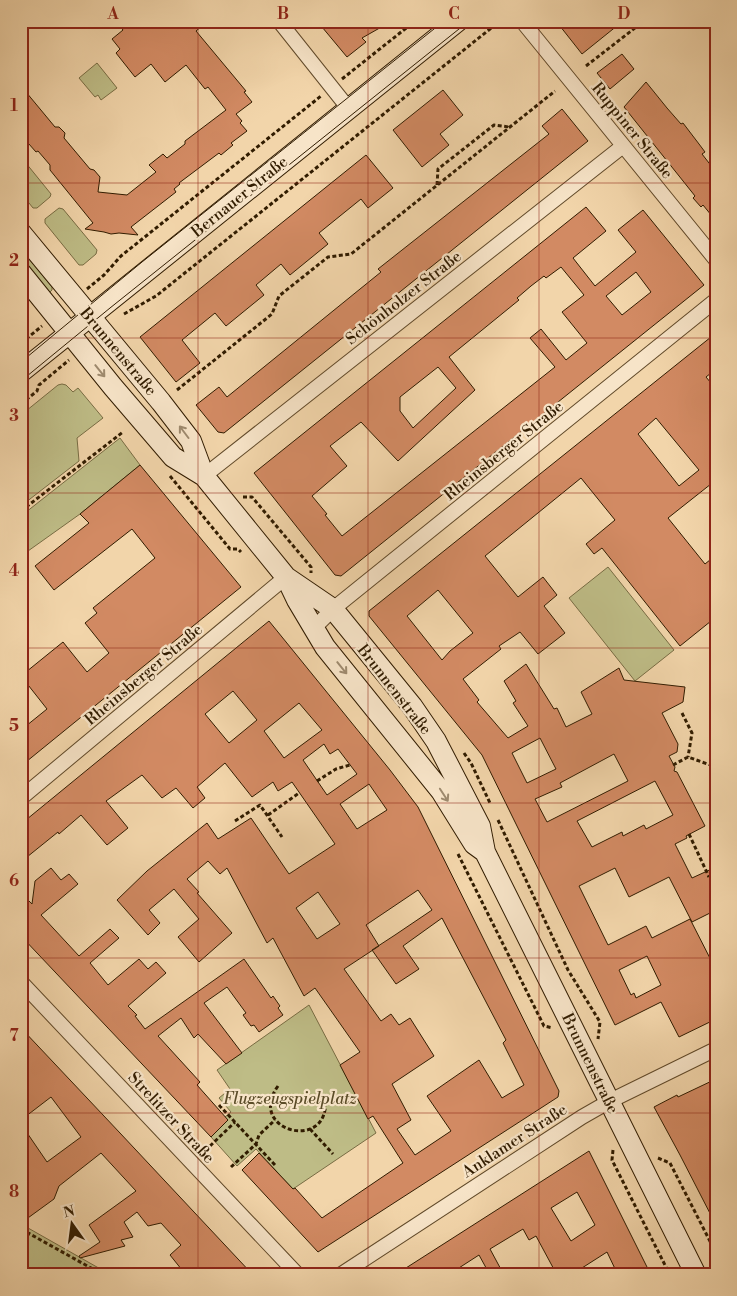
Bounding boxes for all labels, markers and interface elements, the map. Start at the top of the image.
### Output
text: A [106,4,119,24]
text: B [277,4,289,24]
text: C [448,4,460,24]
text: D [618,4,631,24]
street label: Ruppiner Straße [587,78,677,183]
text: 1 [10,96,18,116]
street label: Bernauer Straße [187,152,292,242]
street label: Schönholzer Straße [342,246,465,349]
text: 2 [9,251,19,271]
street label: Brunnenstraße [75,303,161,400]
one-way arrow [94,364,105,377]
street label: Rheinsberger Straße [440,397,567,505]
text: 3 [9,406,19,426]
one-way arrow [179,425,189,439]
text: 4 [9,561,20,581]
street label: Rheinsberger Straße [81,620,207,730]
street label: Brunnenstraße [352,640,436,739]
one-way arrow [337,661,348,674]
text: 5 [9,716,19,736]
one-way arrow [438,788,449,802]
text: 6 [9,871,19,891]
street label: Brunnenstraße [557,1009,623,1117]
text: 7 [9,1026,19,1046]
street label: Strelitzer Straße [124,1068,219,1168]
park label: Flugzeugspielplatz [223,1089,357,1109]
street label: Anklamer Straße [458,1100,571,1183]
text: 8 [9,1182,19,1202]
north arrow [48,1198,98,1248]
text: N [62,1202,77,1222]

